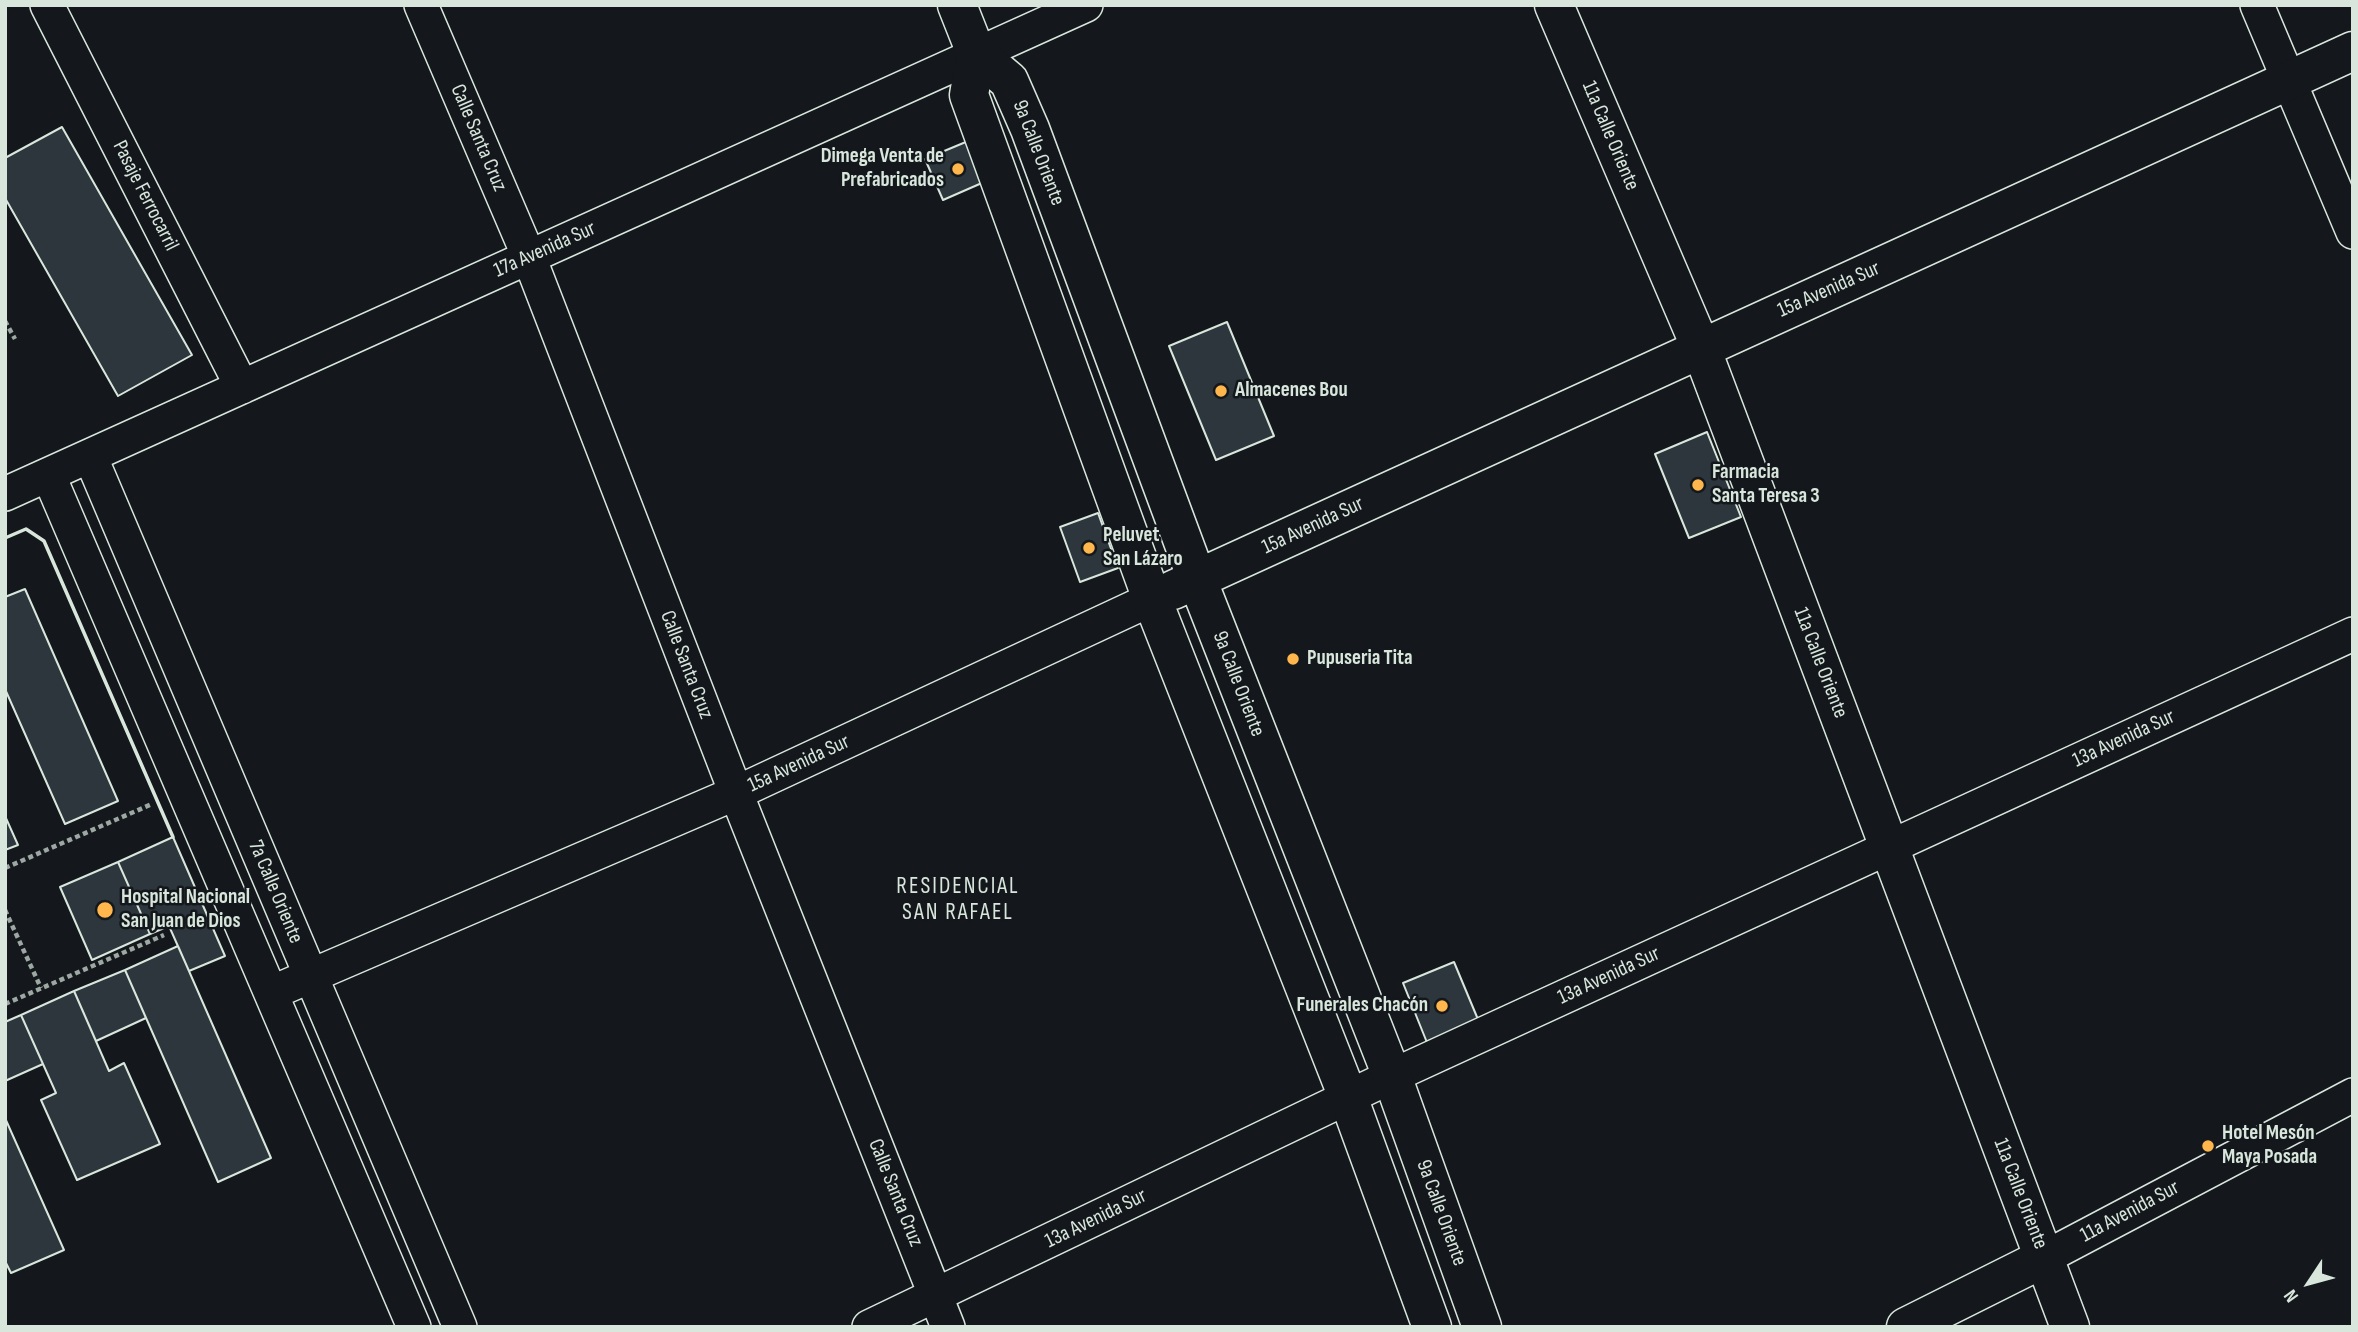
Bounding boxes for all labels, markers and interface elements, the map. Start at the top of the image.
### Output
street label: 11a Calle Oriente [1576,78,1644,194]
street label: Calle Santa Cruz [444,81,512,195]
street label: 9a Calle Oriente [1006,97,1070,209]
street label: Pasaje Ferrocarril [106,137,184,255]
place label: Dimega Venta de Prefabricados [821,144,944,194]
marker: Dimega Venta de Prefabricados [950,161,966,177]
street label: 17a Avenida Sur [490,216,600,284]
street label: 15a Avenida Sur [1774,256,1884,324]
place label: Almacenes Bou [1235,378,1348,404]
marker: Almacenes Bou [1213,383,1229,399]
place label: Farmacia Santa Teresa 3 [1712,460,1820,510]
marker: Farmacia Santa Teresa 3 [1690,477,1706,493]
street label: 15a Avenida Sur [1258,492,1368,560]
place label: Peluvet San Lázaro [1103,523,1183,573]
marker: Peluvet San Lázaro [1081,540,1097,556]
street label: 11a Calle Oriente [1787,604,1853,722]
street label: Calle Santa Cruz [654,607,718,723]
street label: 9a Calle Oriente [1206,628,1270,740]
place label: Pupuseria Tita [1307,646,1412,672]
marker: Pupuseria Tita [1285,651,1301,667]
street label: 13a Avenida Sur [2069,704,2179,774]
street label: 15a Avenida Sur [744,730,854,798]
street label: 7a Calle Oriente [242,837,308,947]
district label: RESIDENCIAL SAN RAFAEL [898,873,1018,927]
place label: Hospital Nacional San Juan de Dios [121,885,250,935]
marker: Hospital Nacional San Juan de Dios [95,900,115,920]
street label: 13a Avenida Sur [1554,941,1664,1011]
place label: Funerales Chacón [1297,993,1428,1019]
marker: Funerales Chacón [1434,998,1450,1014]
place label: Hotel Mesón Maya Posada [2222,1121,2317,1171]
street label: Calle Santa Cruz [862,1135,928,1251]
street label: 11a Calle Oriente [1987,1135,2053,1253]
marker: Hotel Mesón Maya Posada [2200,1138,2216,1154]
street label: 9a Calle Oriente [1410,1157,1472,1269]
street label: 11a Avenida Sur [2076,1175,2184,1249]
street label: 13a Avenida Sur [1041,1184,1151,1254]
north arrow [2274,1248,2344,1318]
text: N [2279,1285,2304,1307]

